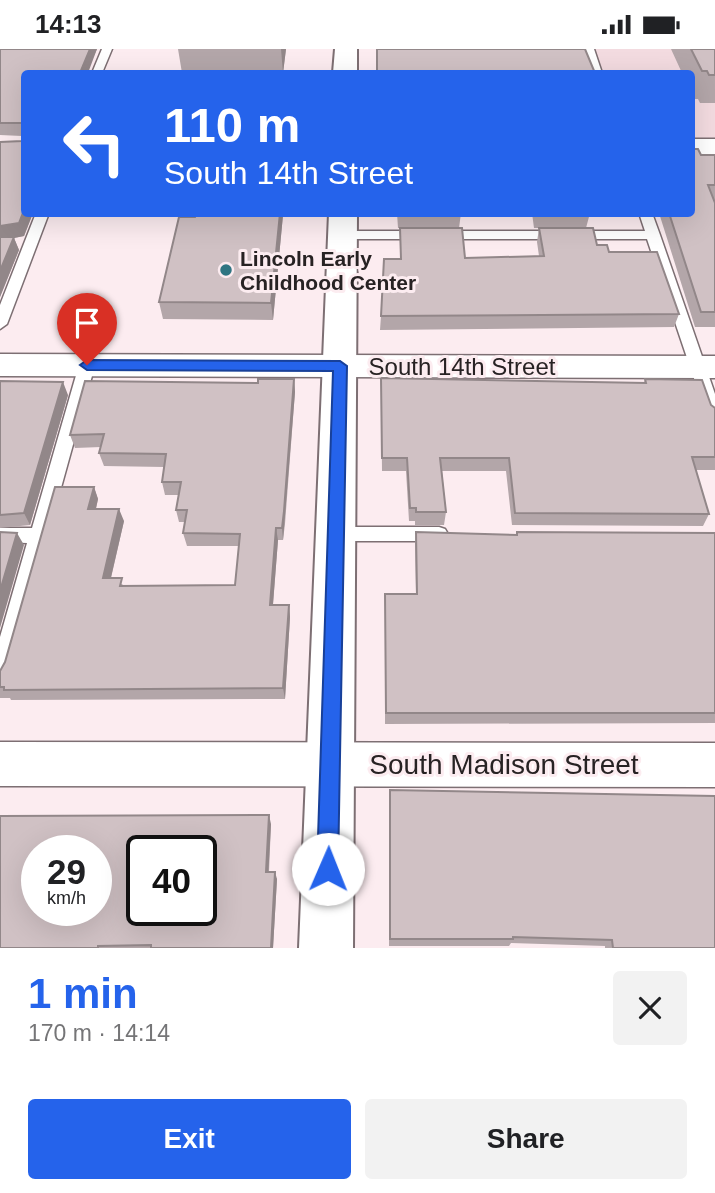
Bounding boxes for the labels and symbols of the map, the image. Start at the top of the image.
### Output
place label: Lincoln Early Childhood Center [240,247,416,294]
marker: Lincoln Early Childhood Center [218,262,234,278]
pin [57,293,117,365]
street label: South 14th Street [369,353,556,380]
street label: South Madison Street [369,749,639,780]
position arrow [291,832,365,906]
speed limit sign: 40 [126,835,217,926]

